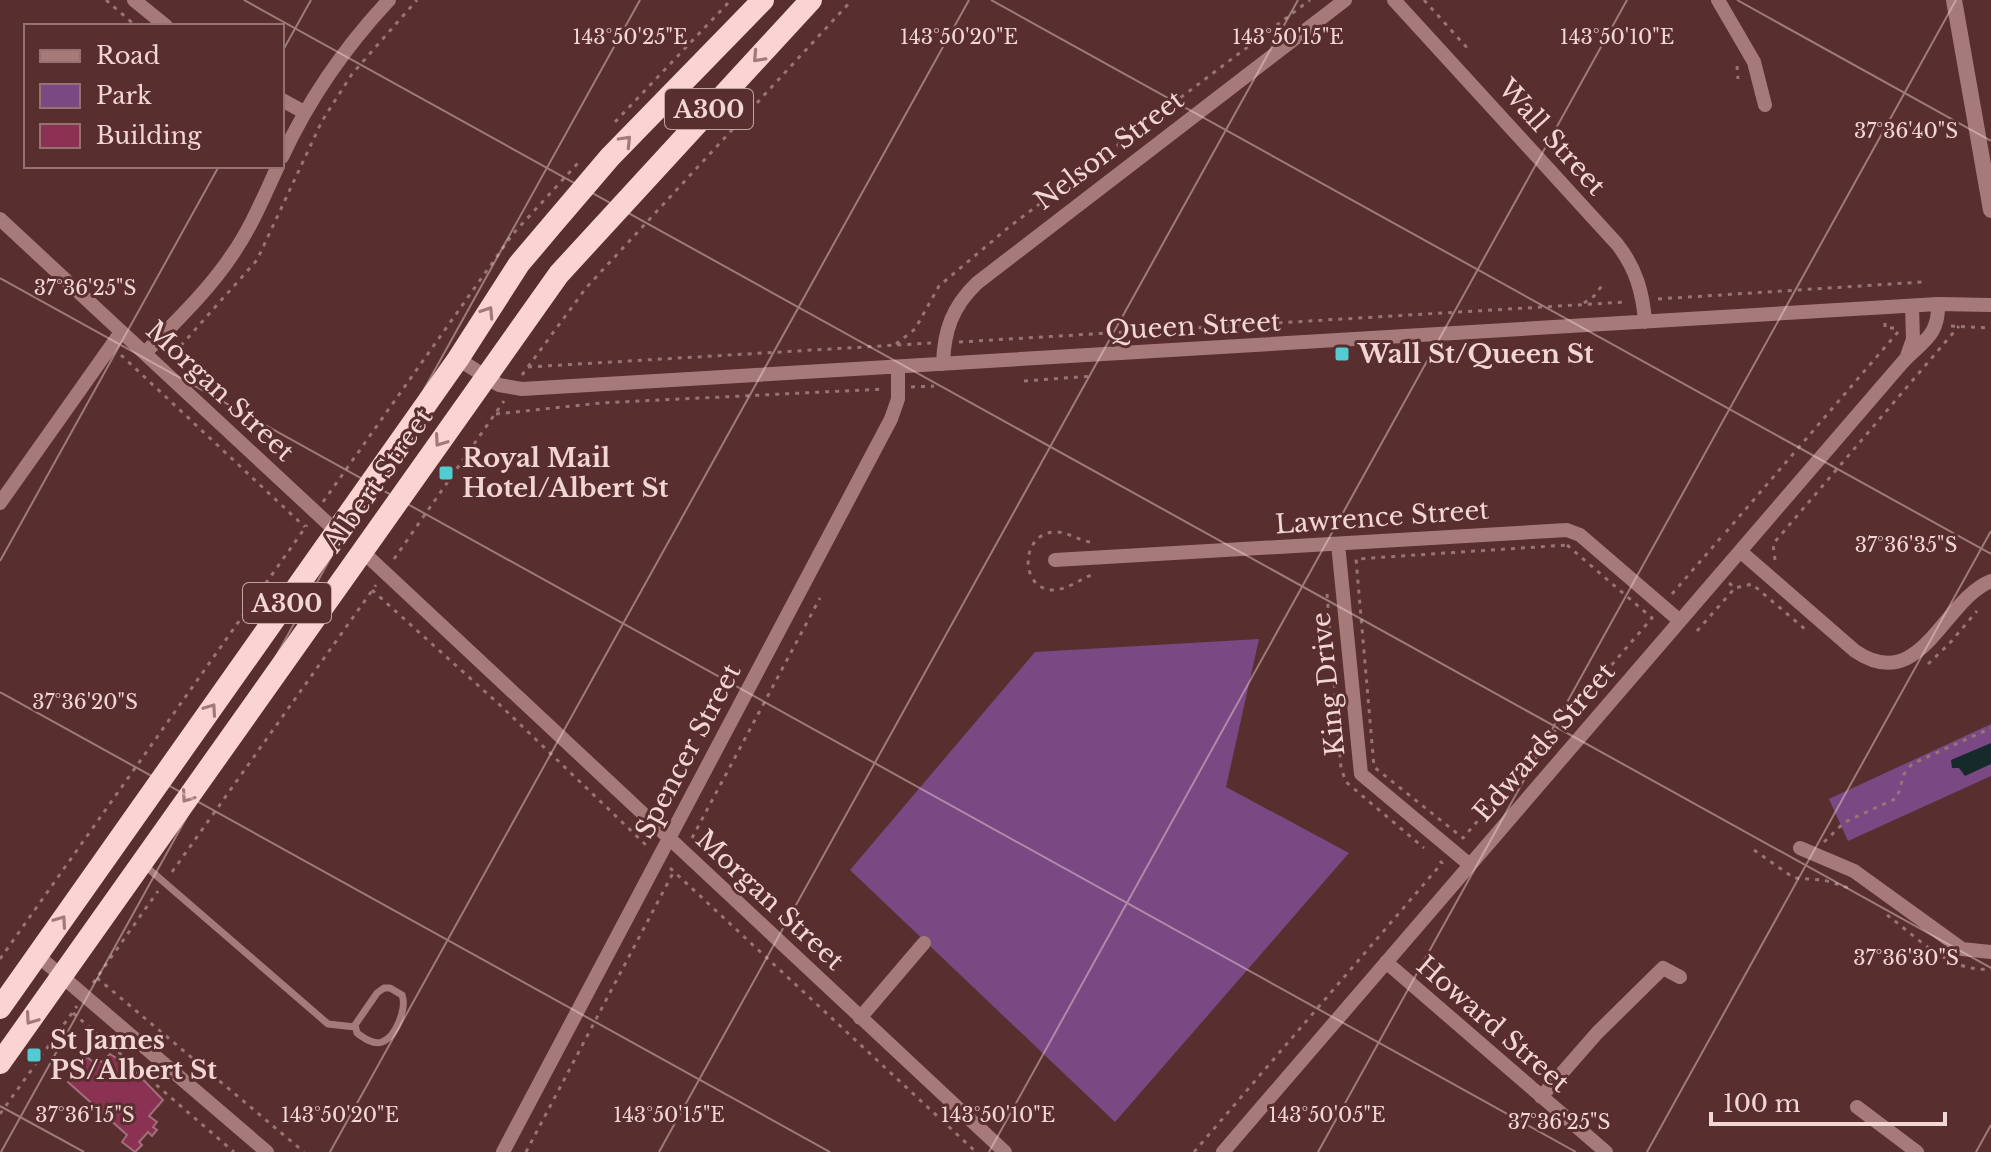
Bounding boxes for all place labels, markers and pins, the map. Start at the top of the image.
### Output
place label: Wall St/Queen St [1357,338,1594,370]
marker: Wall St/Queen St [1333,345,1351,363]
place label: Royal Mail Hotel/Albert St [462,442,669,504]
marker: Royal Mail Hotel/Albert St [437,464,455,482]
place label: St James PS/Albert St [50,1024,217,1086]
marker: St James PS/Albert St [25,1046,43,1064]

